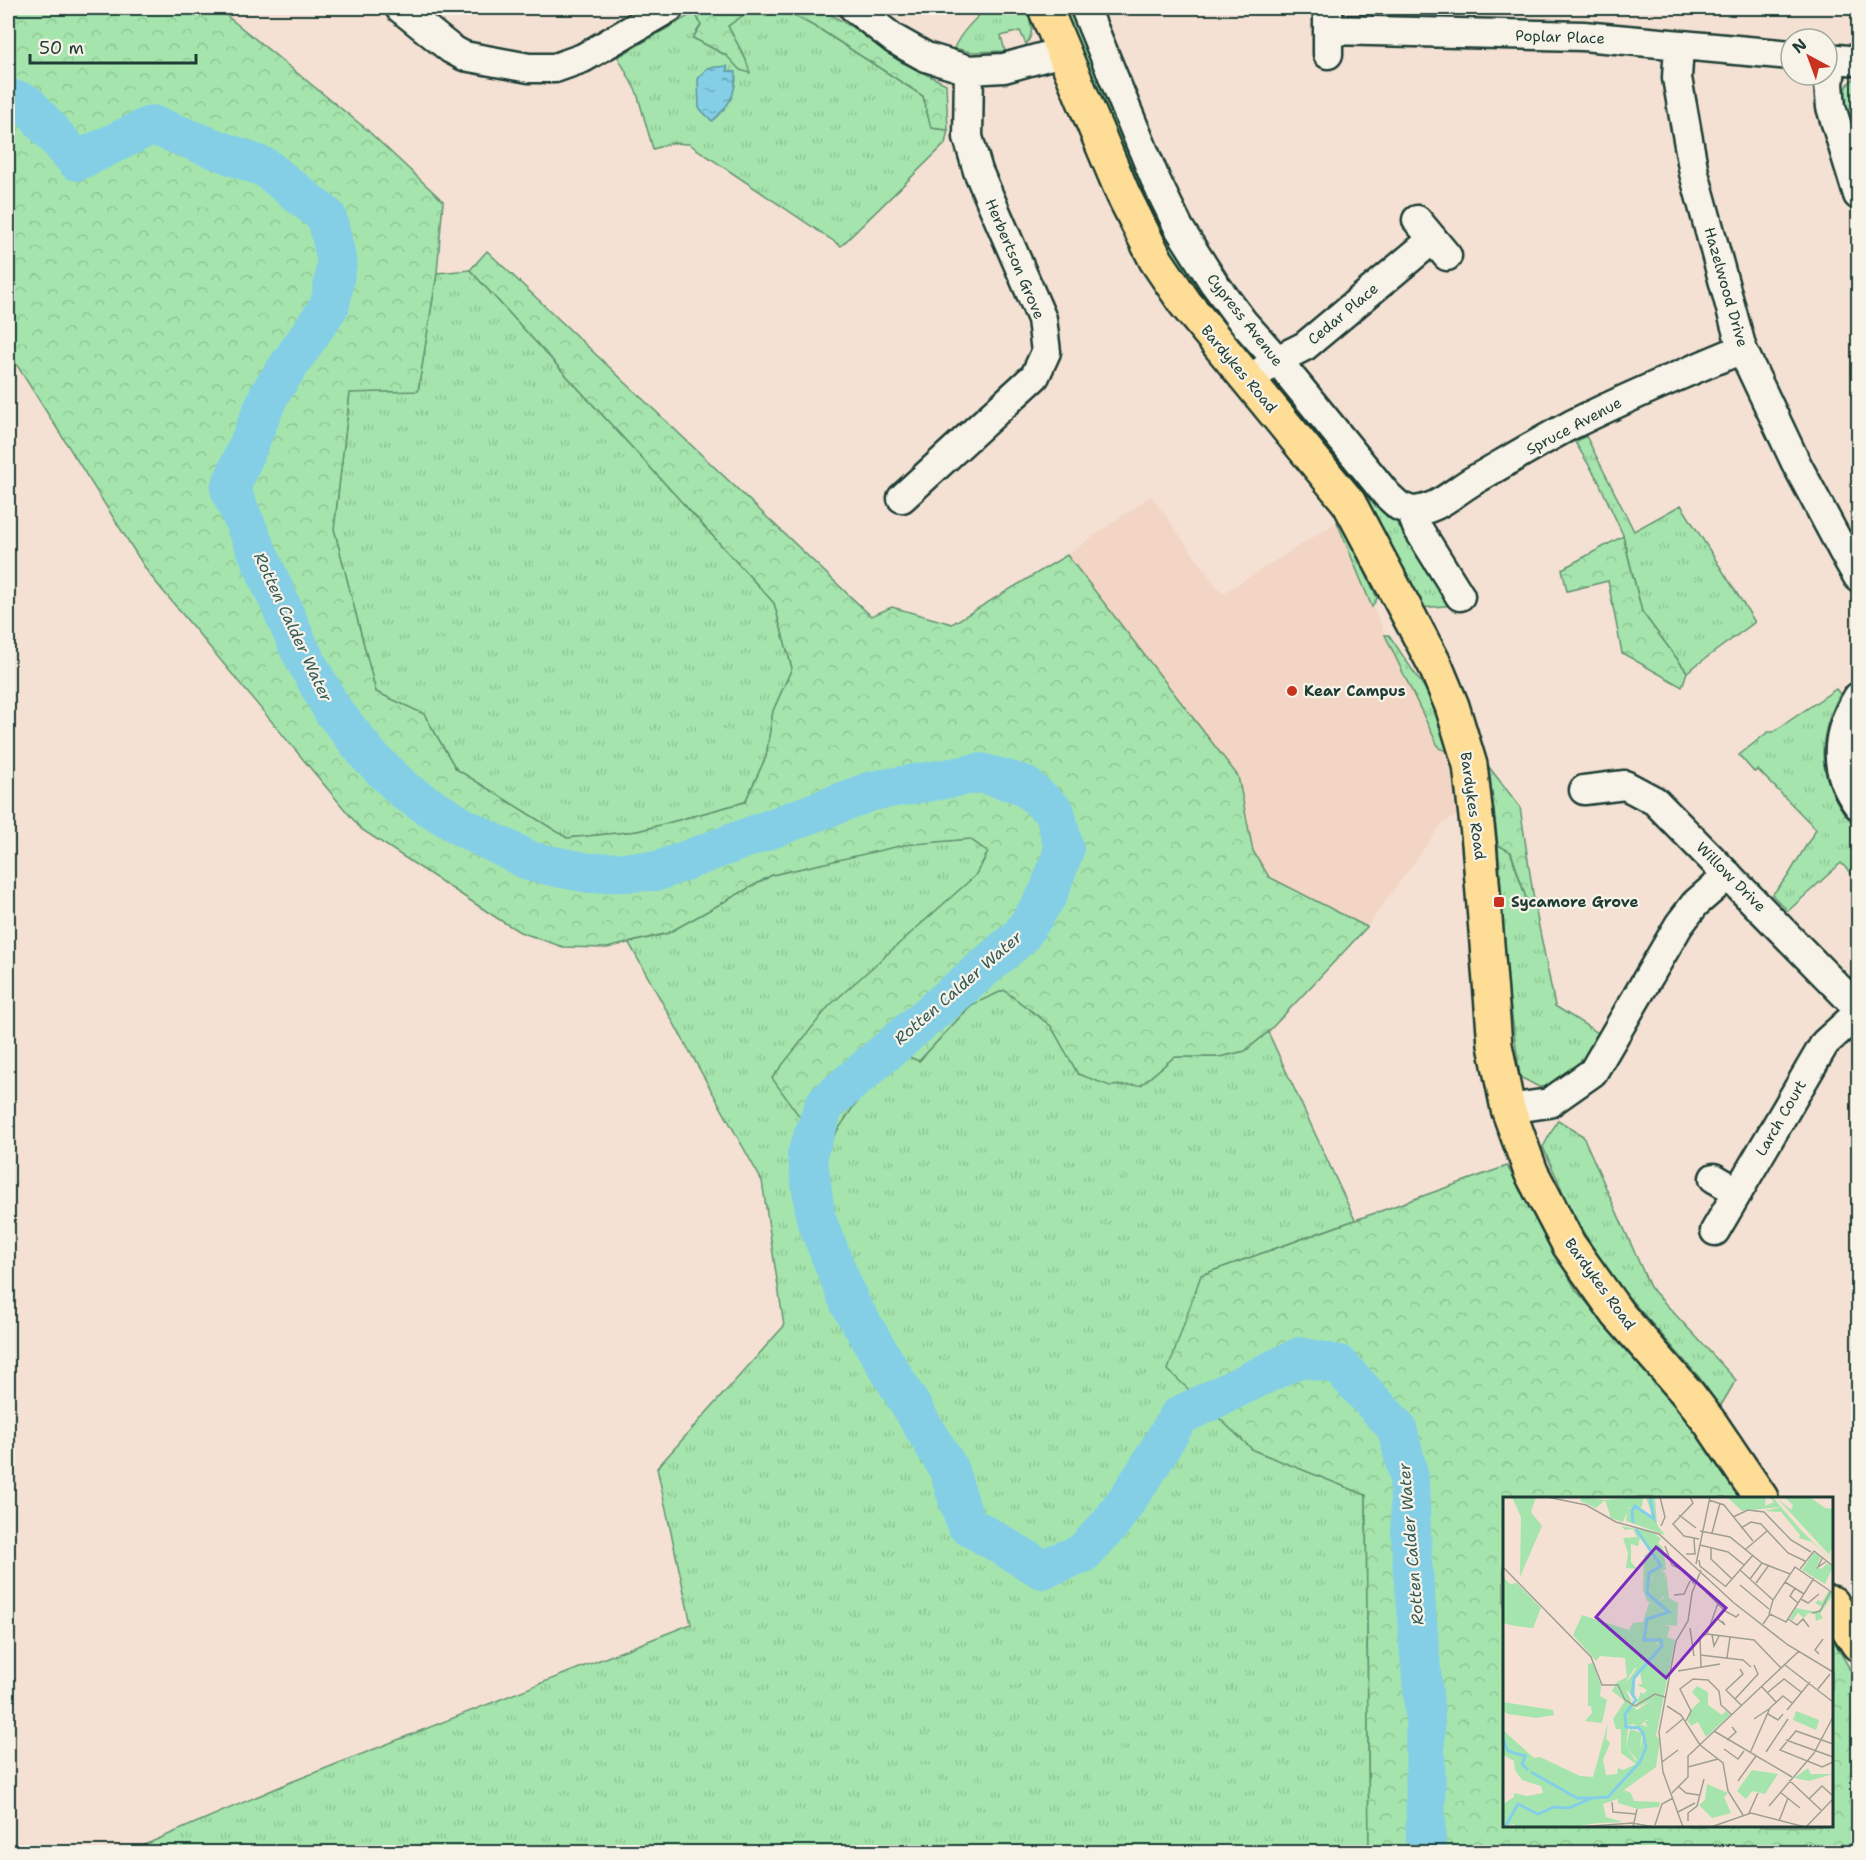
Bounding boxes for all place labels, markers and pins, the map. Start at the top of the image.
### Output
place label: Kear Campus [1304,681,1406,701]
marker: Kear Campus [1285,684,1299,698]
place label: Sycamore Grove [1511,892,1639,912]
marker: Sycamore Grove [1492,895,1506,909]

